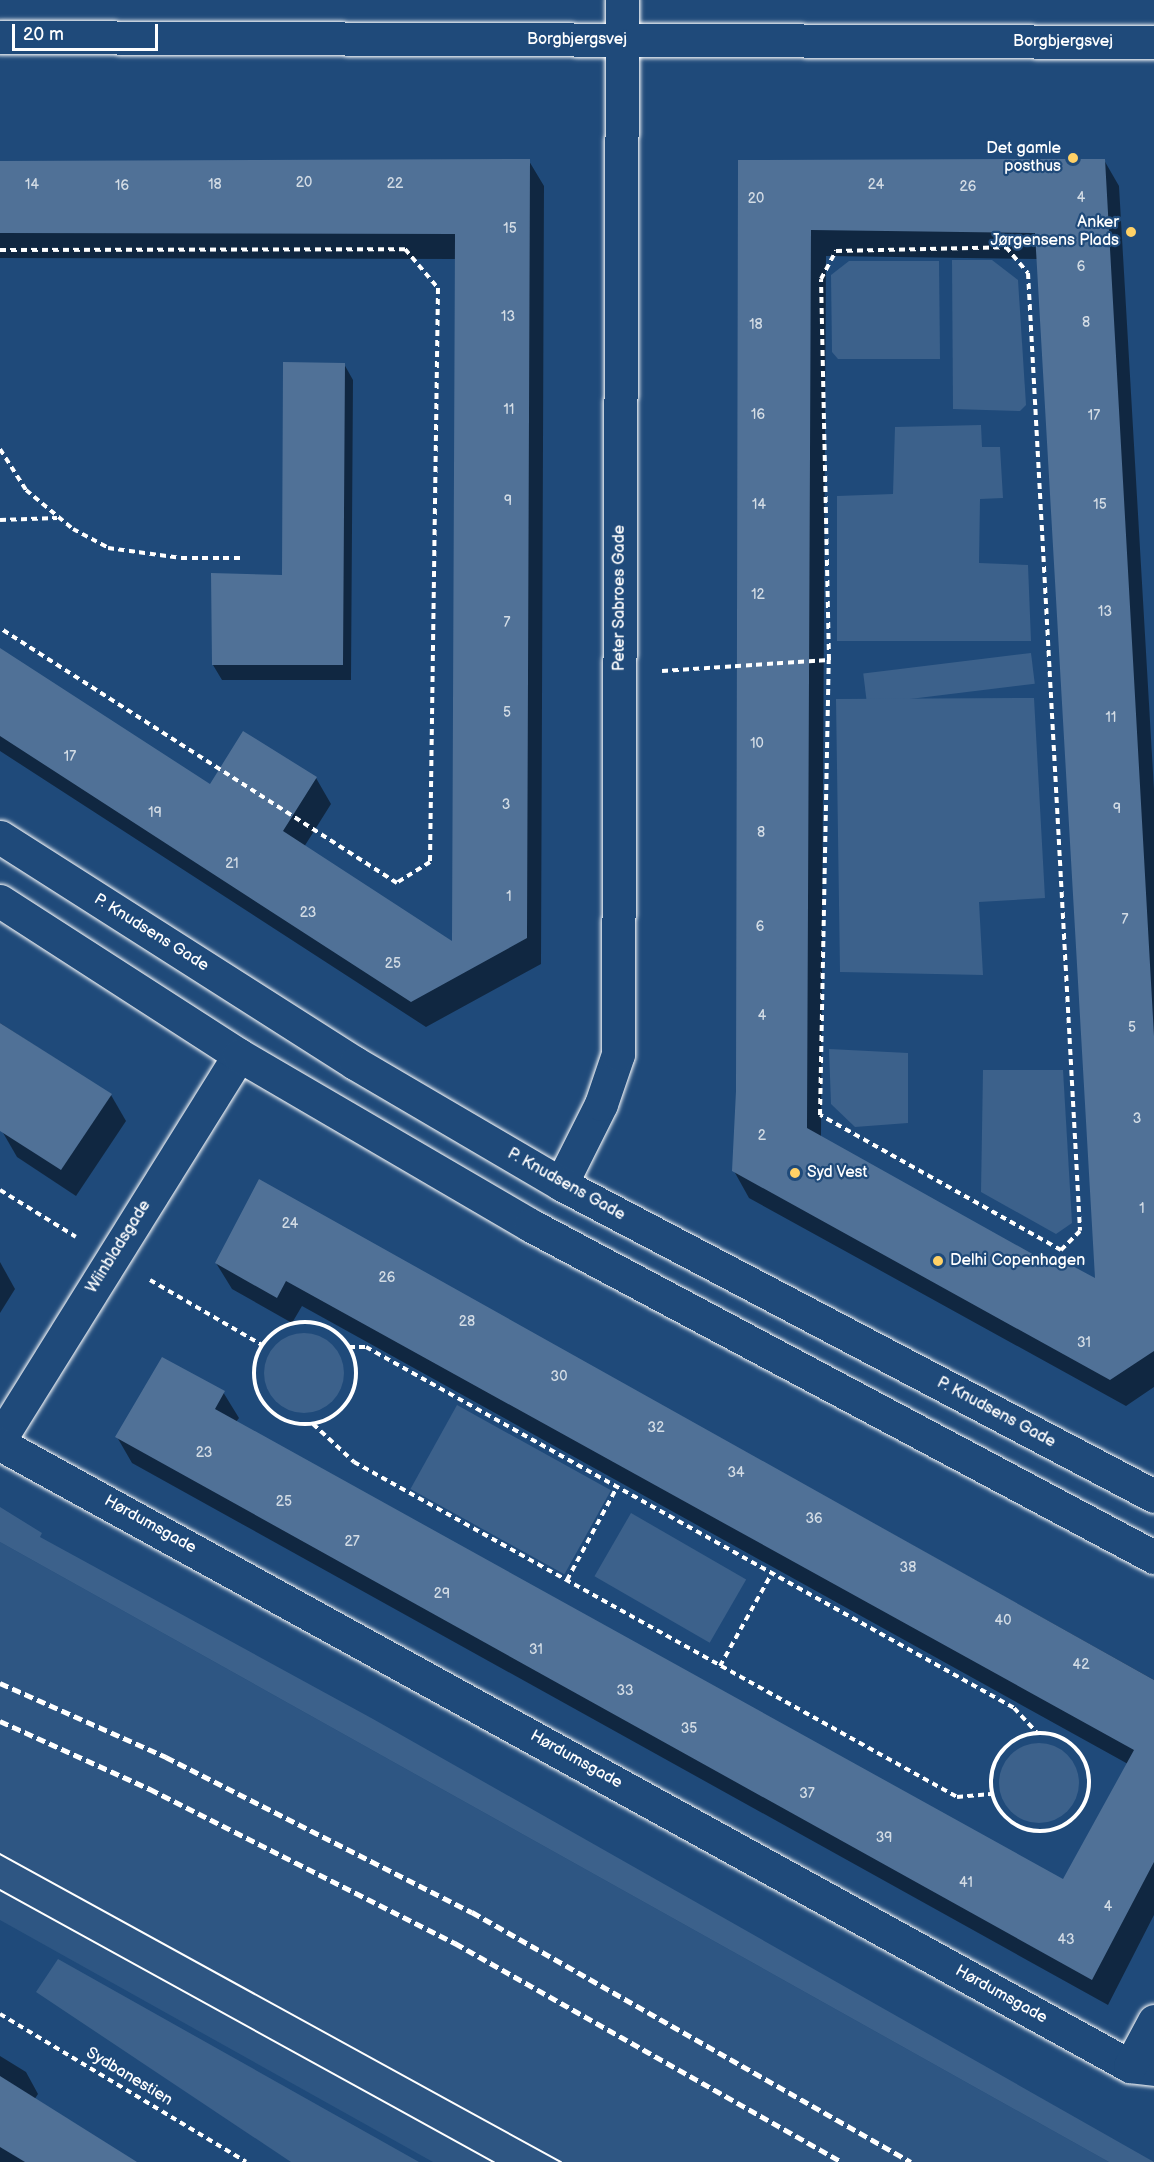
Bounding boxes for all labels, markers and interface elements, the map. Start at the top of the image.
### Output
scale bar [15,12,160,50]
text: 20 m [23,24,64,45]
street label: Borgbjergsvej [527,30,627,50]
street label: Borgbjergsvej [1013,32,1113,52]
place label: Det gamle posthus [986,139,1061,177]
marker: Det gamle posthus [1066,151,1080,165]
house number: 20 [296,175,312,191]
house number: 22 [387,176,403,192]
house number: 14 [25,177,39,193]
house number: 18 [208,177,222,193]
house number: 24 [868,177,884,193]
house number: 16 [115,178,129,194]
house number: 26 [960,179,976,195]
house number: 4 [1077,190,1085,206]
house number: 20 [748,191,764,207]
place label: Anker Jørgensens Plads [990,213,1119,251]
house number: 15 [503,221,517,237]
marker: Anker Jørgensens Plads [1124,225,1138,239]
house number: 6 [1077,259,1085,275]
house number: 13 [501,309,515,325]
house number: 8 [1082,315,1090,331]
house number: 18 [749,317,763,333]
house number: 11 [504,402,514,418]
house number: 16 [751,407,765,423]
house number: 17 [1088,408,1100,424]
house number: 9 [504,493,512,509]
house number: 14 [752,497,766,513]
house number: 15 [1093,497,1107,513]
street label: Peter Sabroes Gade [610,525,630,671]
house number: 12 [751,587,765,603]
house number: 13 [1098,604,1112,620]
house number: 7 [504,615,510,631]
house number: 5 [503,705,511,721]
house number: 11 [1106,710,1116,726]
house number: 10 [750,736,764,752]
house number: 17 [64,749,76,765]
house number: 3 [502,797,510,813]
house number: 9 [1113,801,1121,817]
house number: 19 [148,805,162,821]
house number: 8 [757,825,765,841]
house number: 21 [225,856,239,872]
house number: 1 [506,889,512,905]
street label: P. Knudsens Gade [90,890,212,976]
house number: 23 [300,905,316,921]
house number: 7 [1122,912,1128,928]
house number: 6 [756,919,764,935]
house number: 25 [385,956,401,972]
house number: 4 [758,1008,766,1024]
house number: 5 [1128,1020,1136,1036]
house number: 3 [1133,1111,1141,1127]
house number: 2 [758,1128,766,1144]
street label: P. Knudsens Gade [504,1145,628,1225]
place label: Syd Vest [807,1163,868,1183]
marker: Syd Vest [788,1166,802,1180]
street label: Wiinbladsgade [83,1197,155,1297]
house number: 1 [1139,1201,1145,1217]
house number: 24 [282,1216,298,1232]
place label: Delhi Copenhagen [950,1251,1085,1271]
marker: Delhi Copenhagen [931,1254,945,1268]
house number: 26 [379,1270,395,1286]
house number: 28 [459,1314,475,1330]
house number: 31 [1077,1335,1091,1351]
house number: 30 [551,1369,567,1385]
street label: P. Knudsens Gade [933,1374,1059,1452]
house number: 32 [648,1420,664,1436]
house number: 23 [196,1445,212,1461]
house number: 34 [727,1465,745,1481]
street label: Hørdumsgade [101,1492,199,1558]
house number: 25 [276,1494,292,1510]
house number: 36 [805,1511,823,1527]
house number: 27 [344,1534,360,1550]
house number: 38 [900,1560,916,1576]
house number: 29 [434,1586,450,1602]
house number: 40 [995,1613,1011,1629]
house number: 31 [529,1642,543,1658]
house number: 42 [1073,1657,1089,1673]
house number: 33 [616,1683,634,1699]
house number: 35 [681,1721,697,1737]
street label: Hørdumsgade [527,1727,625,1793]
house number: 37 [799,1786,815,1802]
house number: 39 [876,1830,892,1846]
house number: 41 [959,1875,973,1891]
house number: 4 [1104,1899,1112,1915]
house number: 43 [1057,1932,1075,1948]
street label: Hørdumsgade [952,1962,1050,2028]
street label: Sydbanestien [82,2044,176,2110]

